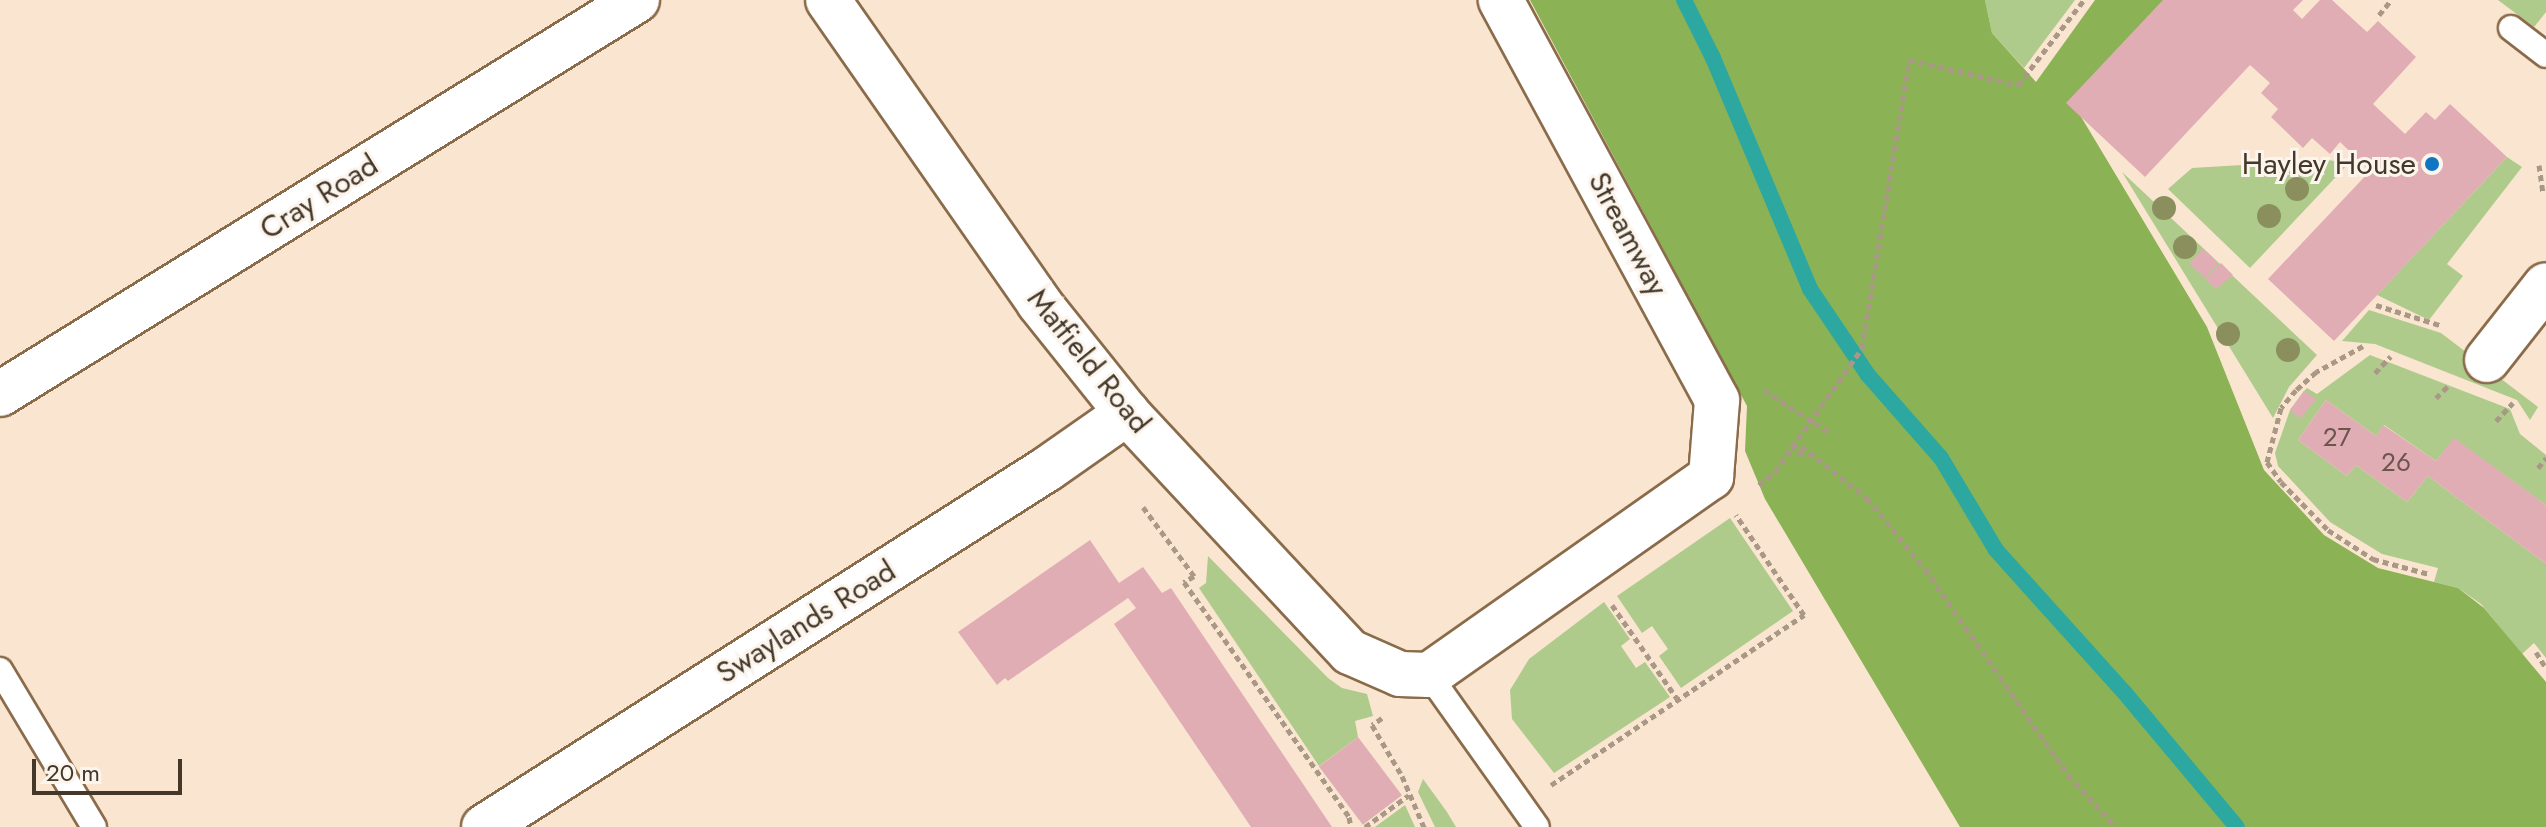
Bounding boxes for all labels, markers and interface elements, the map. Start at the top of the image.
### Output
place label: Hayley House [2242,146,2416,182]
street label: Cray Road [253,147,385,247]
marker: Hayley House [2423,155,2441,173]
street label: Streamway [1581,166,1675,302]
street label: Matfield Road [1020,281,1158,441]
house number: 27 [2323,422,2351,454]
house number: 26 [2381,447,2411,479]
street label: Swaylands Road [710,553,902,691]
scale bar [36,743,186,793]
text: 20 m [46,755,100,790]

